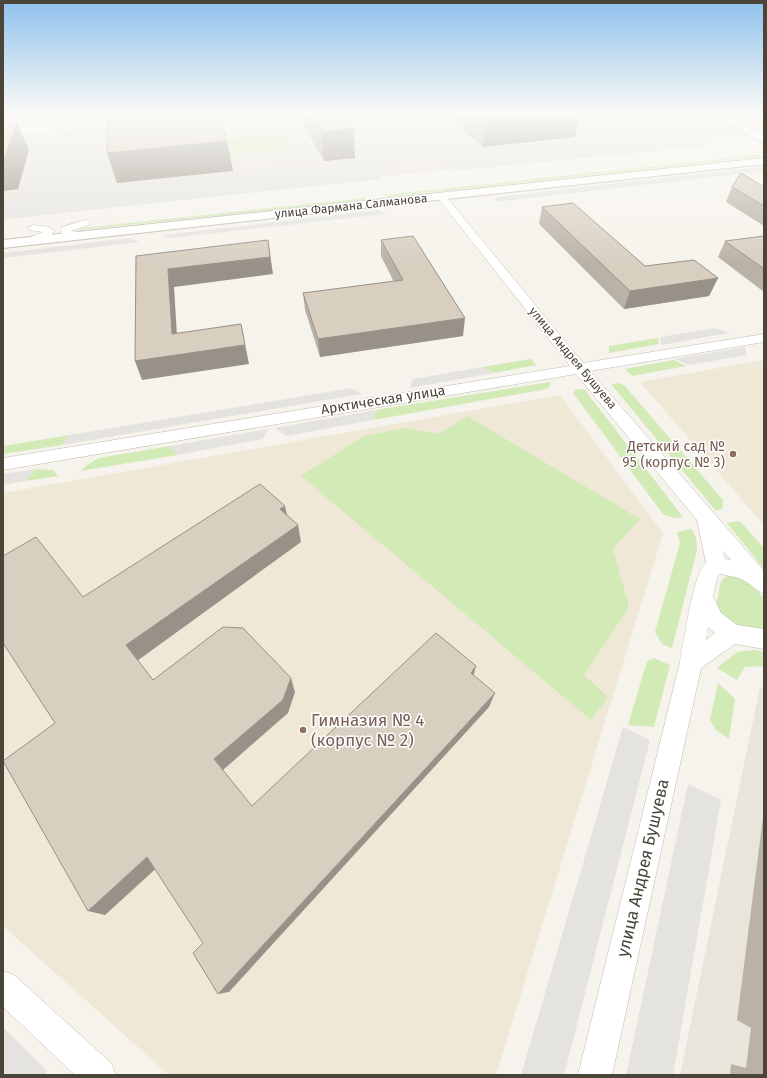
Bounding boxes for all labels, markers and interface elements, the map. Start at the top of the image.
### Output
street label: улица Фармана Салманова [274,191,428,221]
street label: улица Андрея Бушуева [526,304,620,412]
street label: Арктическая улица [320,382,446,418]
place label: Детский сад № 95 (корпус № 3) [622,438,725,471]
marker: Детский сад № 95 (корпус № 3) [728,449,738,459]
place label: Гимназия № 4 (корпус № 2) [311,710,424,751]
marker: Гимназия № 4 (корпус № 2) [298,725,308,735]
street label: улица Андрея Бушуева [612,777,674,959]

